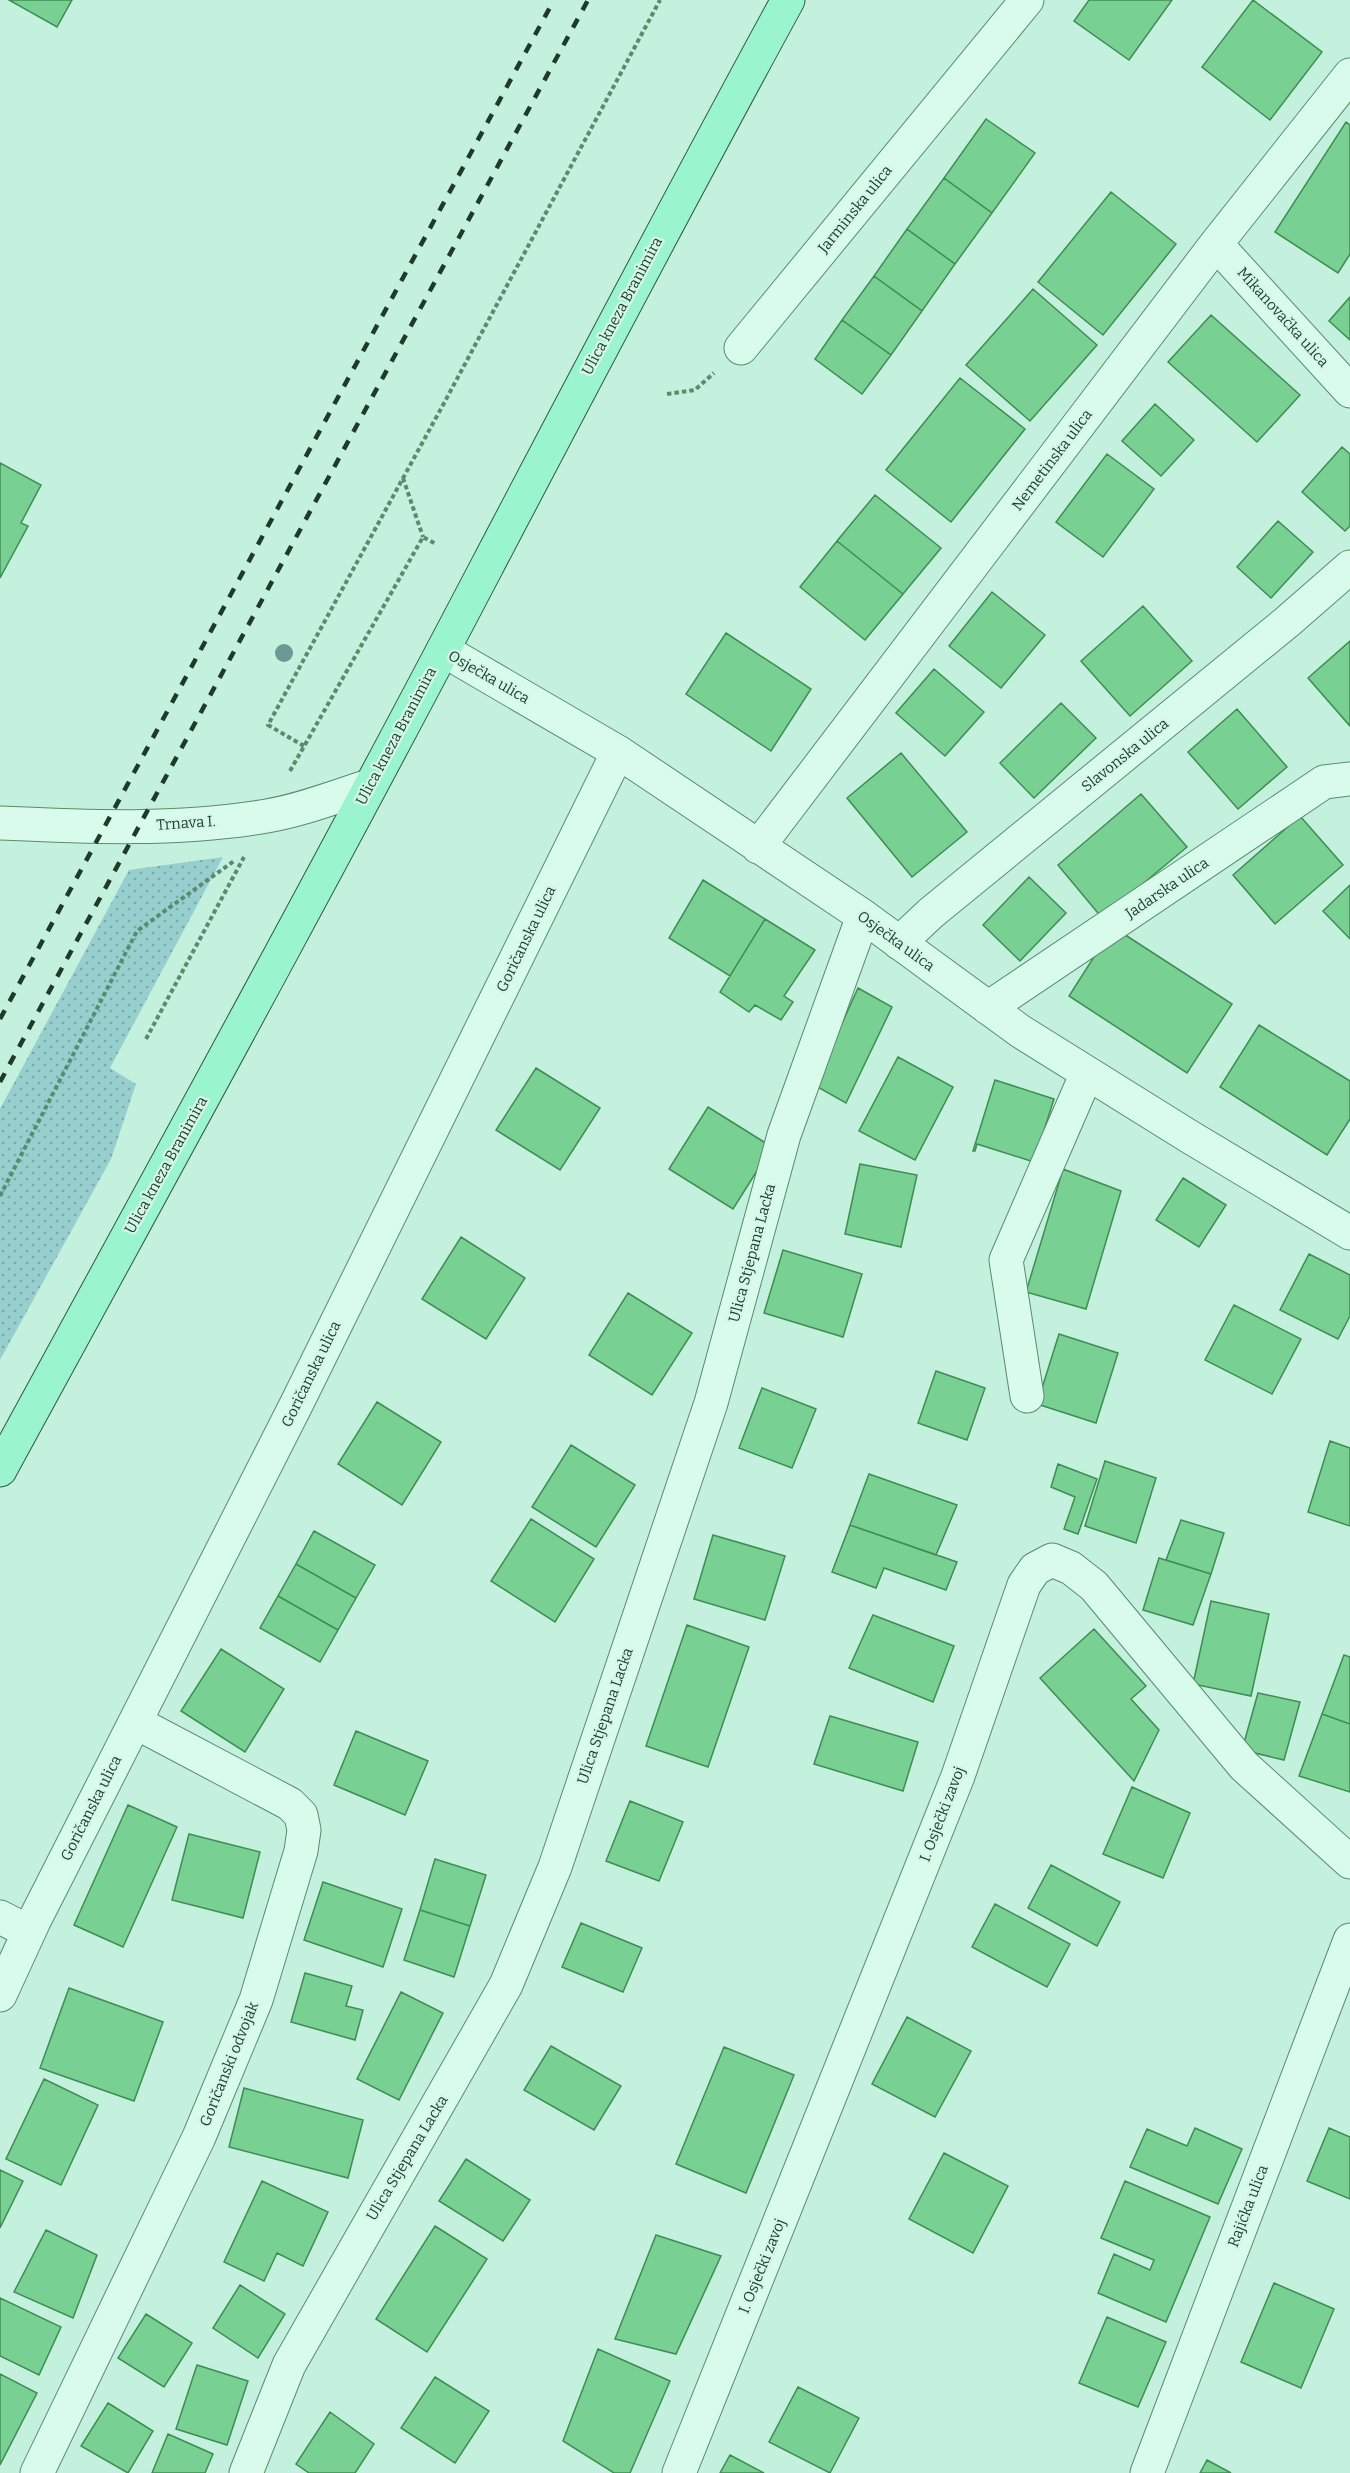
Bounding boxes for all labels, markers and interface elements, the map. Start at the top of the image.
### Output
street label: Jarminska ulica [813,161,896,257]
street label: Ulica kneza Branimira [578,234,666,378]
street label: Mikanovačka ulica [1233,263,1333,371]
street label: Nemetinska ulica [1008,406,1096,514]
street label: Osječka ulica [445,646,533,708]
street label: Ulica kneza Branimira [352,664,440,808]
street label: Slavonska ulica [1078,714,1172,796]
street label: Trnava I. [156,812,216,834]
street label: Jadarska ulica [1121,854,1212,923]
street label: Goričanska ulica [493,883,559,995]
street label: Osječka ulica [854,907,938,975]
street label: Ulica kneza Branimira [121,1093,211,1237]
street label: Ulica Stjepana Lacka [725,1182,779,1324]
street label: Goričanska ulica [278,1318,344,1430]
street label: Ulica Stjepana Lacka [573,1645,637,1787]
street label: Goričanska ulica [57,1752,125,1864]
street label: I. Osječki zavoj [916,1764,968,1864]
street label: Goričanski odvojak [196,1999,262,2129]
street label: Ulica Stjepana Lacka [362,2092,452,2224]
street label: Rajićka ulica [1224,2162,1272,2250]
street label: I. Osječki zavoj [735,2216,789,2316]

